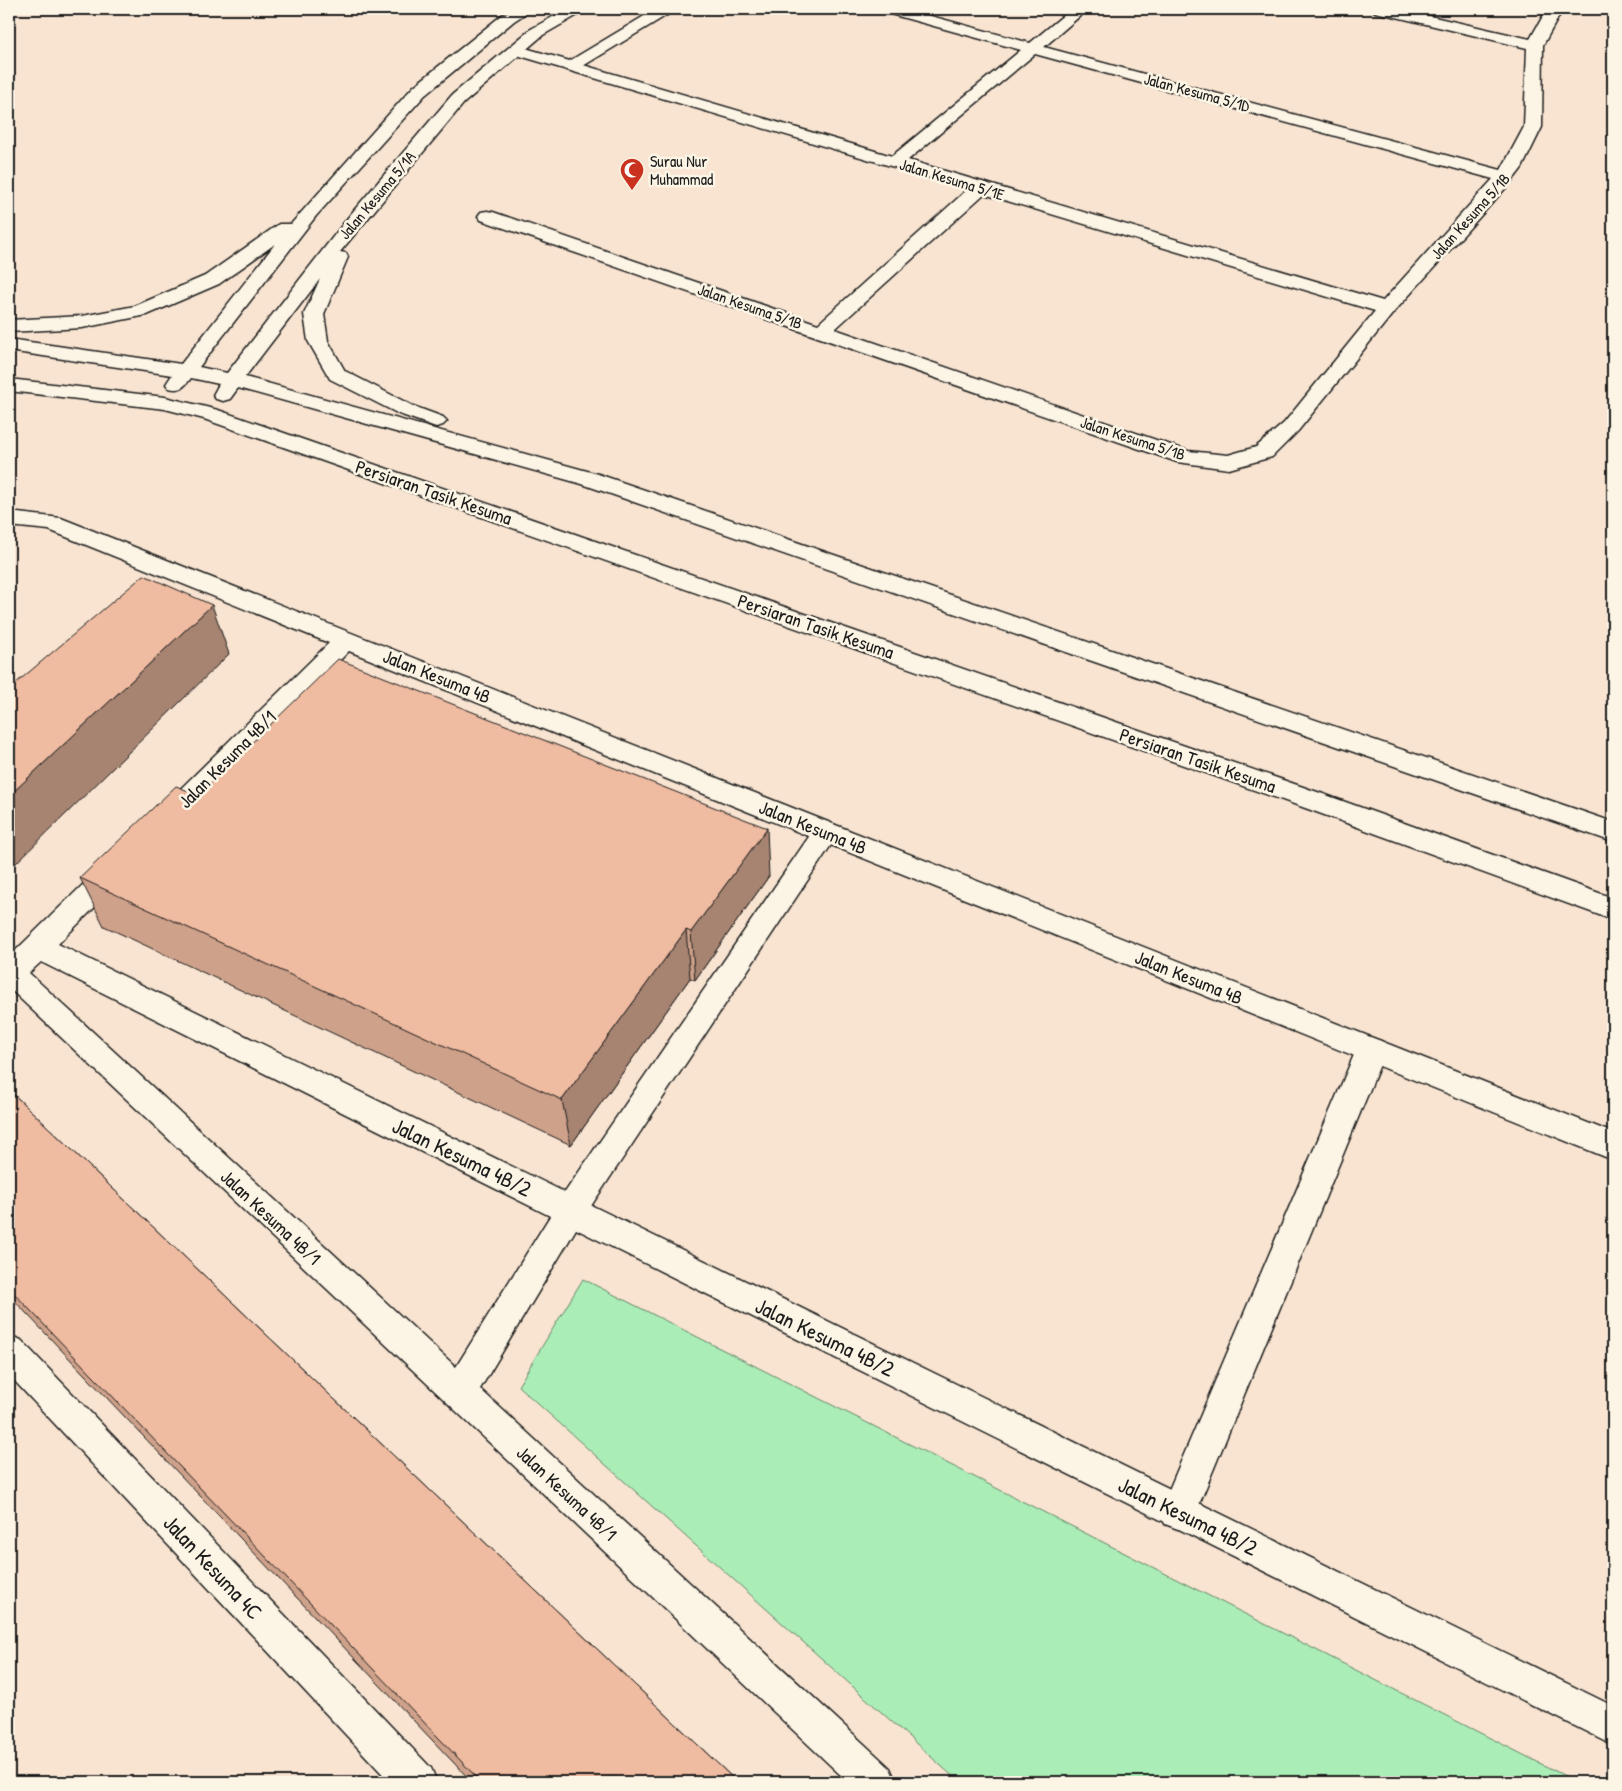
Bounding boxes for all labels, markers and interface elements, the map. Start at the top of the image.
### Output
street label: Jalan Kesuma 5/1D [1142,67,1253,117]
street label: Jalan Kesuma 5/1A [334,146,421,244]
place label: Surau Nur Muhammad [650,150,713,190]
street label: Jalan Kesuma 5/1E [897,153,1007,205]
mosque icon: Surau Nur Muhammad [619,157,645,191]
street label: Jalan Kesuma 5/1B [1425,168,1515,264]
street label: Jalan Kesuma 5/1B [695,278,805,334]
street label: Jalan Kesuma 5/1B [1078,411,1188,465]
street label: Persiaran Tasik Kesuma [352,453,516,531]
street label: Persiaran Tasik Kesuma [734,587,898,665]
street label: Jalan Kesuma 4B [379,643,495,709]
street label: Jalan Kesuma 4B/1 [172,704,282,814]
street label: Persiaran Tasik Kesuma [1116,721,1280,799]
street label: Jalan Kesuma 4B [755,794,871,860]
street label: Jalan Kesuma 4B [1131,944,1247,1010]
street label: Jalan Kesuma 4B/2 [387,1110,537,1204]
street label: Jalan Kesuma 4B/1 [215,1164,327,1270]
street label: Jalan Kesuma 4B/2 [750,1290,900,1384]
street label: Jalan Kesuma 4B/1 [511,1440,623,1546]
street label: Jalan Kesuma 4B/2 [1113,1469,1263,1563]
street label: Jalan Kesuma 4C [157,1508,269,1626]

